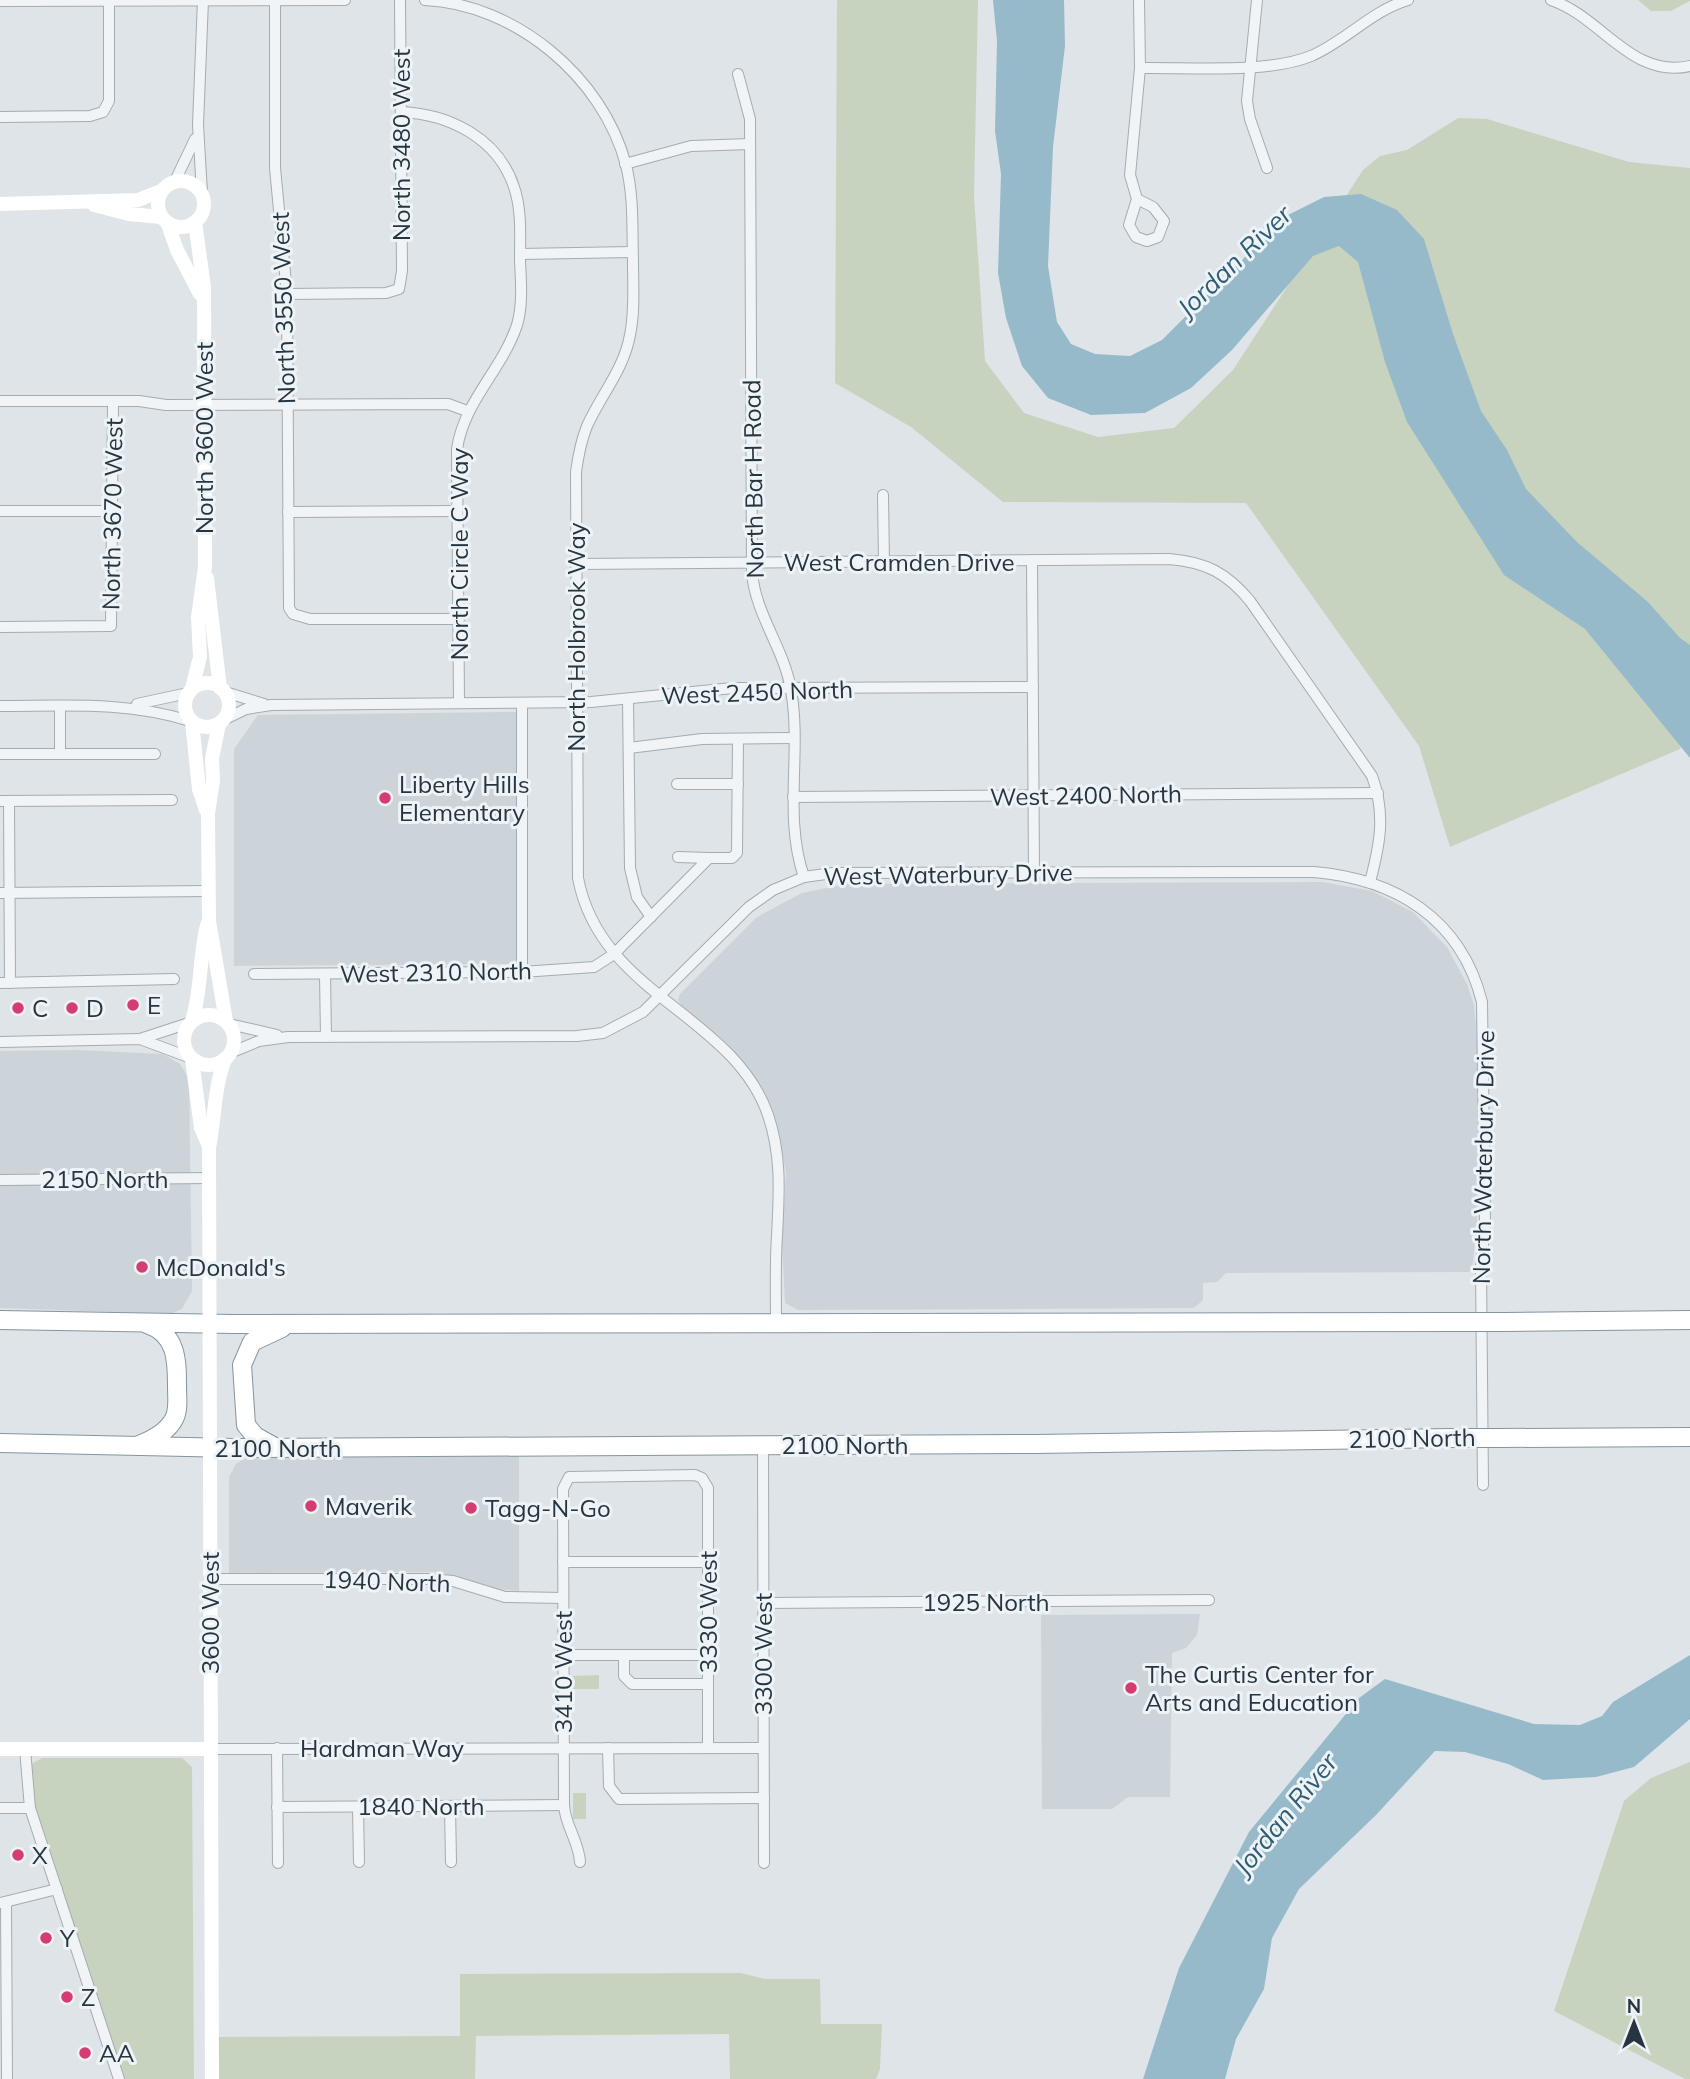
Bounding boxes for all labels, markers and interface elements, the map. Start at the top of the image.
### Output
street label: North 3480 West [386,49,416,241]
water label: Jordan River [1168,197,1300,325]
street label: North 3550 West [265,211,301,405]
street label: North 3600 West [189,342,219,534]
street label: North Bar H Road [736,379,770,579]
street label: North 3670 West [95,418,129,610]
street label: North Circle C Way [444,448,474,660]
street label: North Holbrook Way [561,522,591,751]
street label: West Cramden Drive [783,547,1015,577]
street label: West 2450 North [660,674,854,710]
place label: Liberty Hills Elementary [399,769,530,827]
street label: West 2400 North [990,778,1182,812]
marker: Liberty Hills Elementary [377,790,393,806]
street label: West Waterbury Drive [823,857,1073,891]
street label: West 2310 North [340,955,532,989]
place label: E [147,990,161,1020]
place label: C [32,993,48,1023]
place label: D [86,993,104,1023]
marker: E [125,997,141,1013]
marker: C [10,1000,26,1016]
marker: D [64,1000,80,1016]
street label: North Waterbury Drive [1466,1030,1500,1284]
street label: 2150 North [41,1164,169,1194]
place label: McDonald's [156,1252,286,1282]
marker: McDonald's [134,1259,150,1275]
street label: 2100 North [1348,1422,1476,1454]
street label: 2100 North [781,1430,909,1460]
street label: 2100 North [214,1433,342,1463]
place label: Maverik [325,1491,413,1521]
place label: Tagg-N-Go [485,1493,611,1523]
marker: Maverik [303,1498,319,1514]
marker: Tagg-N-Go [463,1500,479,1516]
street label: 3330 West [693,1551,723,1673]
street label: 3600 West [195,1552,225,1674]
street label: 1940 North [323,1564,451,1598]
street label: 1925 North [922,1587,1050,1617]
street label: 3300 West [748,1593,778,1715]
street label: 3410 West [548,1611,578,1733]
place label: The Curtis Center for Arts and Education [1145,1659,1374,1717]
marker: The Curtis Center for Arts and Education [1123,1680,1139,1696]
street label: Hardman Way [300,1733,464,1763]
water label: Jordan River [1225,1745,1345,1883]
street label: 1840 North [357,1791,485,1821]
place label: X [32,1840,48,1870]
marker: X [10,1847,26,1863]
place label: Y [59,1923,75,1953]
marker: Y [38,1930,54,1946]
place label: Z [81,1982,95,2012]
north arrow [1599,1988,1669,2058]
marker: Z [59,1989,75,2005]
text: N [1627,1994,1641,2018]
place label: AA [99,2038,135,2068]
marker: AA [77,2045,93,2061]

